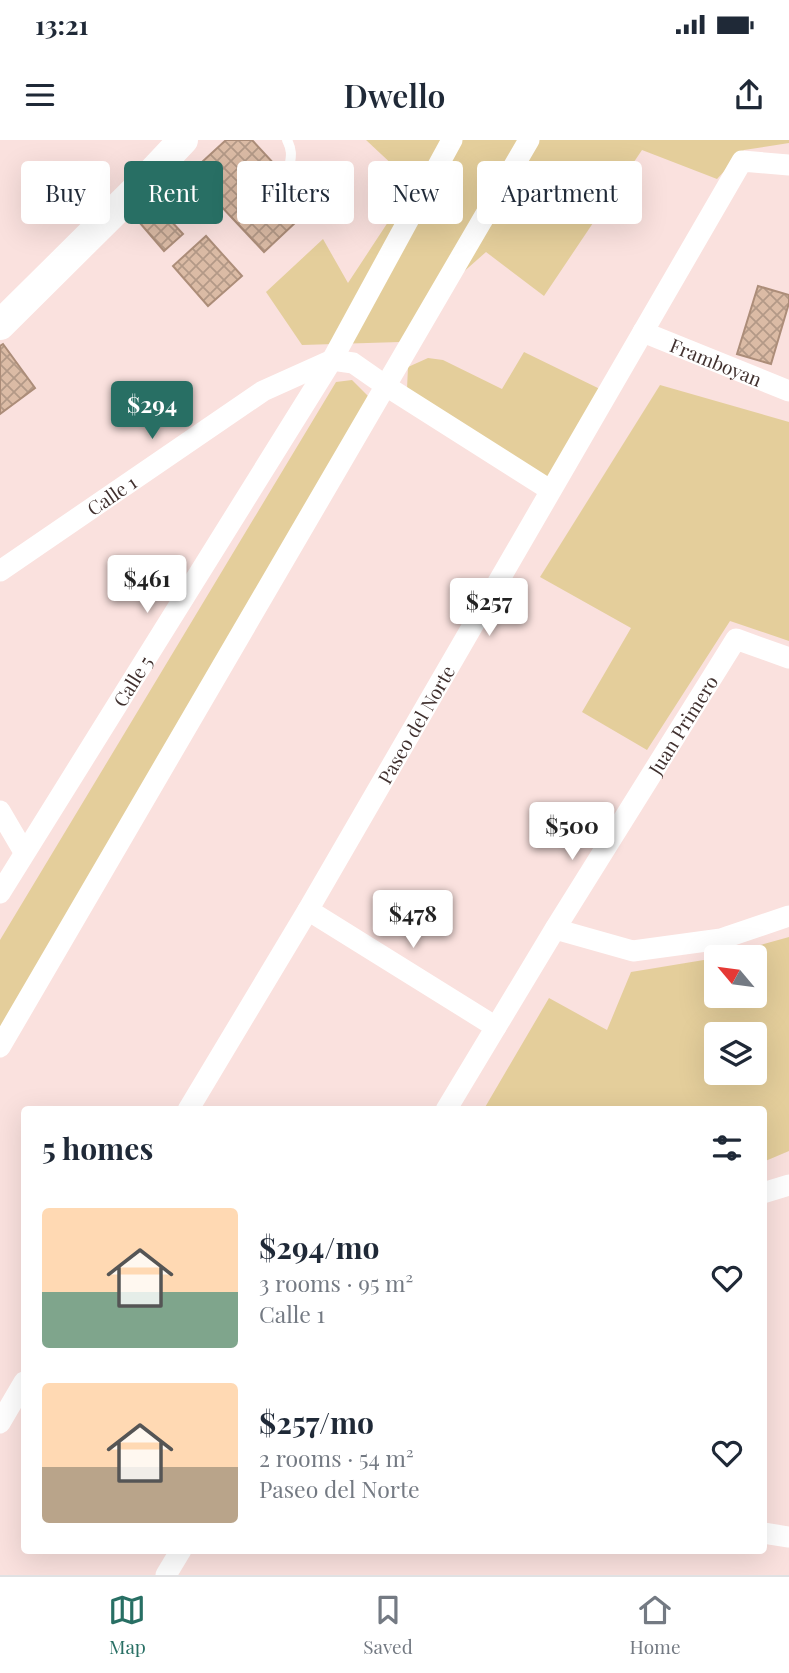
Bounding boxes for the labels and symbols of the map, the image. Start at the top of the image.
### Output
street label: Framboyan [666,331,767,392]
pin: $294 [111,382,193,441]
street label: Calle 1 [82,469,141,521]
pin: $461 [106,556,188,615]
pin: $257 [448,578,530,638]
street label: Calle 5 [106,650,158,711]
street label: Paseo del Norte [371,660,460,788]
street label: Juan Primero [641,670,723,780]
pin: $500 [531,802,613,862]
pin: $478 [372,890,454,950]
north arrow [704,945,766,1008]

